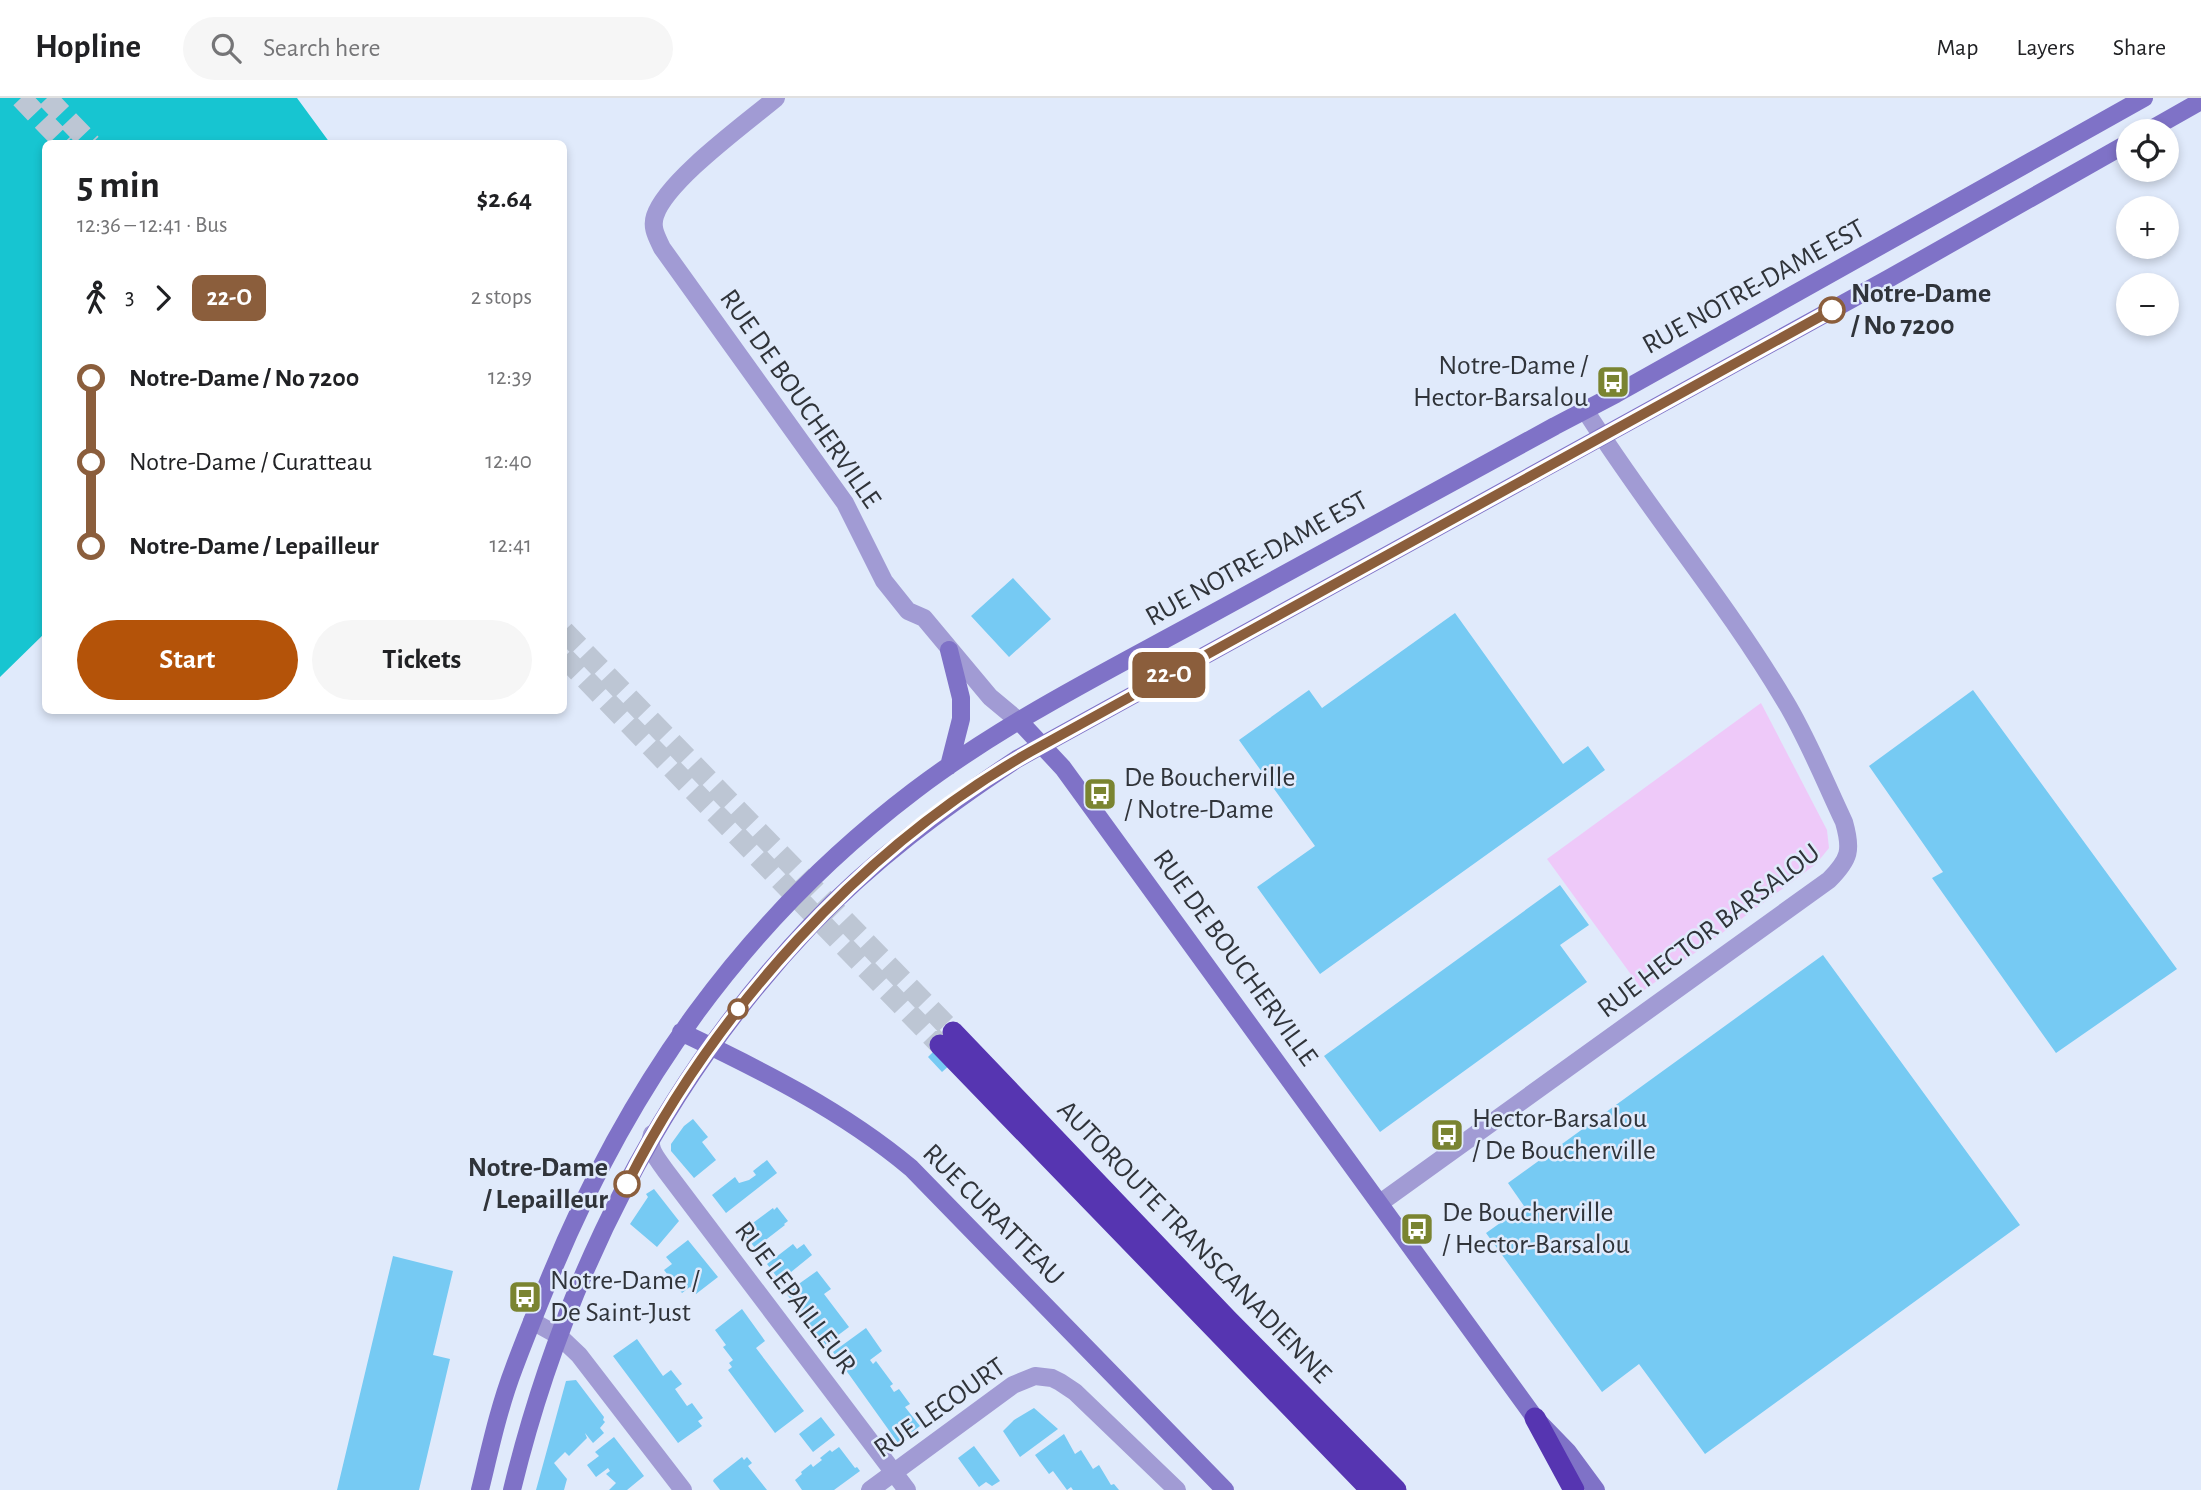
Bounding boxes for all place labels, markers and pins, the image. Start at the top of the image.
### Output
place label: Notre-Dame / No 7200 [1850,280,1991,340]
marker: Notre-Dame / No 7200 [1819,297,1845,323]
place label: Notre-Dame / Hector-Barsalou [1413,352,1589,412]
bus stop icon: Notre-Dame / Hector-Barsalou [1594,363,1632,401]
place label: De Boucherville / Notre-Dame [1124,764,1295,824]
bus stop icon: De Boucherville / Notre-Dame [1081,775,1119,813]
unlabelled marker [728,999,748,1019]
place label: Hector-Barsalou / De Boucherville [1472,1105,1656,1165]
bus stop icon: Hector-Barsalou / De Boucherville [1428,1116,1466,1154]
place label: Notre-Dame / Lepailleur [468,1154,608,1214]
marker: Notre-Dame / Lepailleur [614,1171,640,1197]
place label: De Boucherville / Hector-Barsalou [1442,1199,1630,1259]
bus stop icon: De Boucherville / Hector-Barsalou [1398,1210,1436,1248]
place label: Notre-Dame / De Saint-Just [550,1267,701,1327]
bus stop icon: Notre-Dame / De Saint-Just [506,1278,544,1316]

